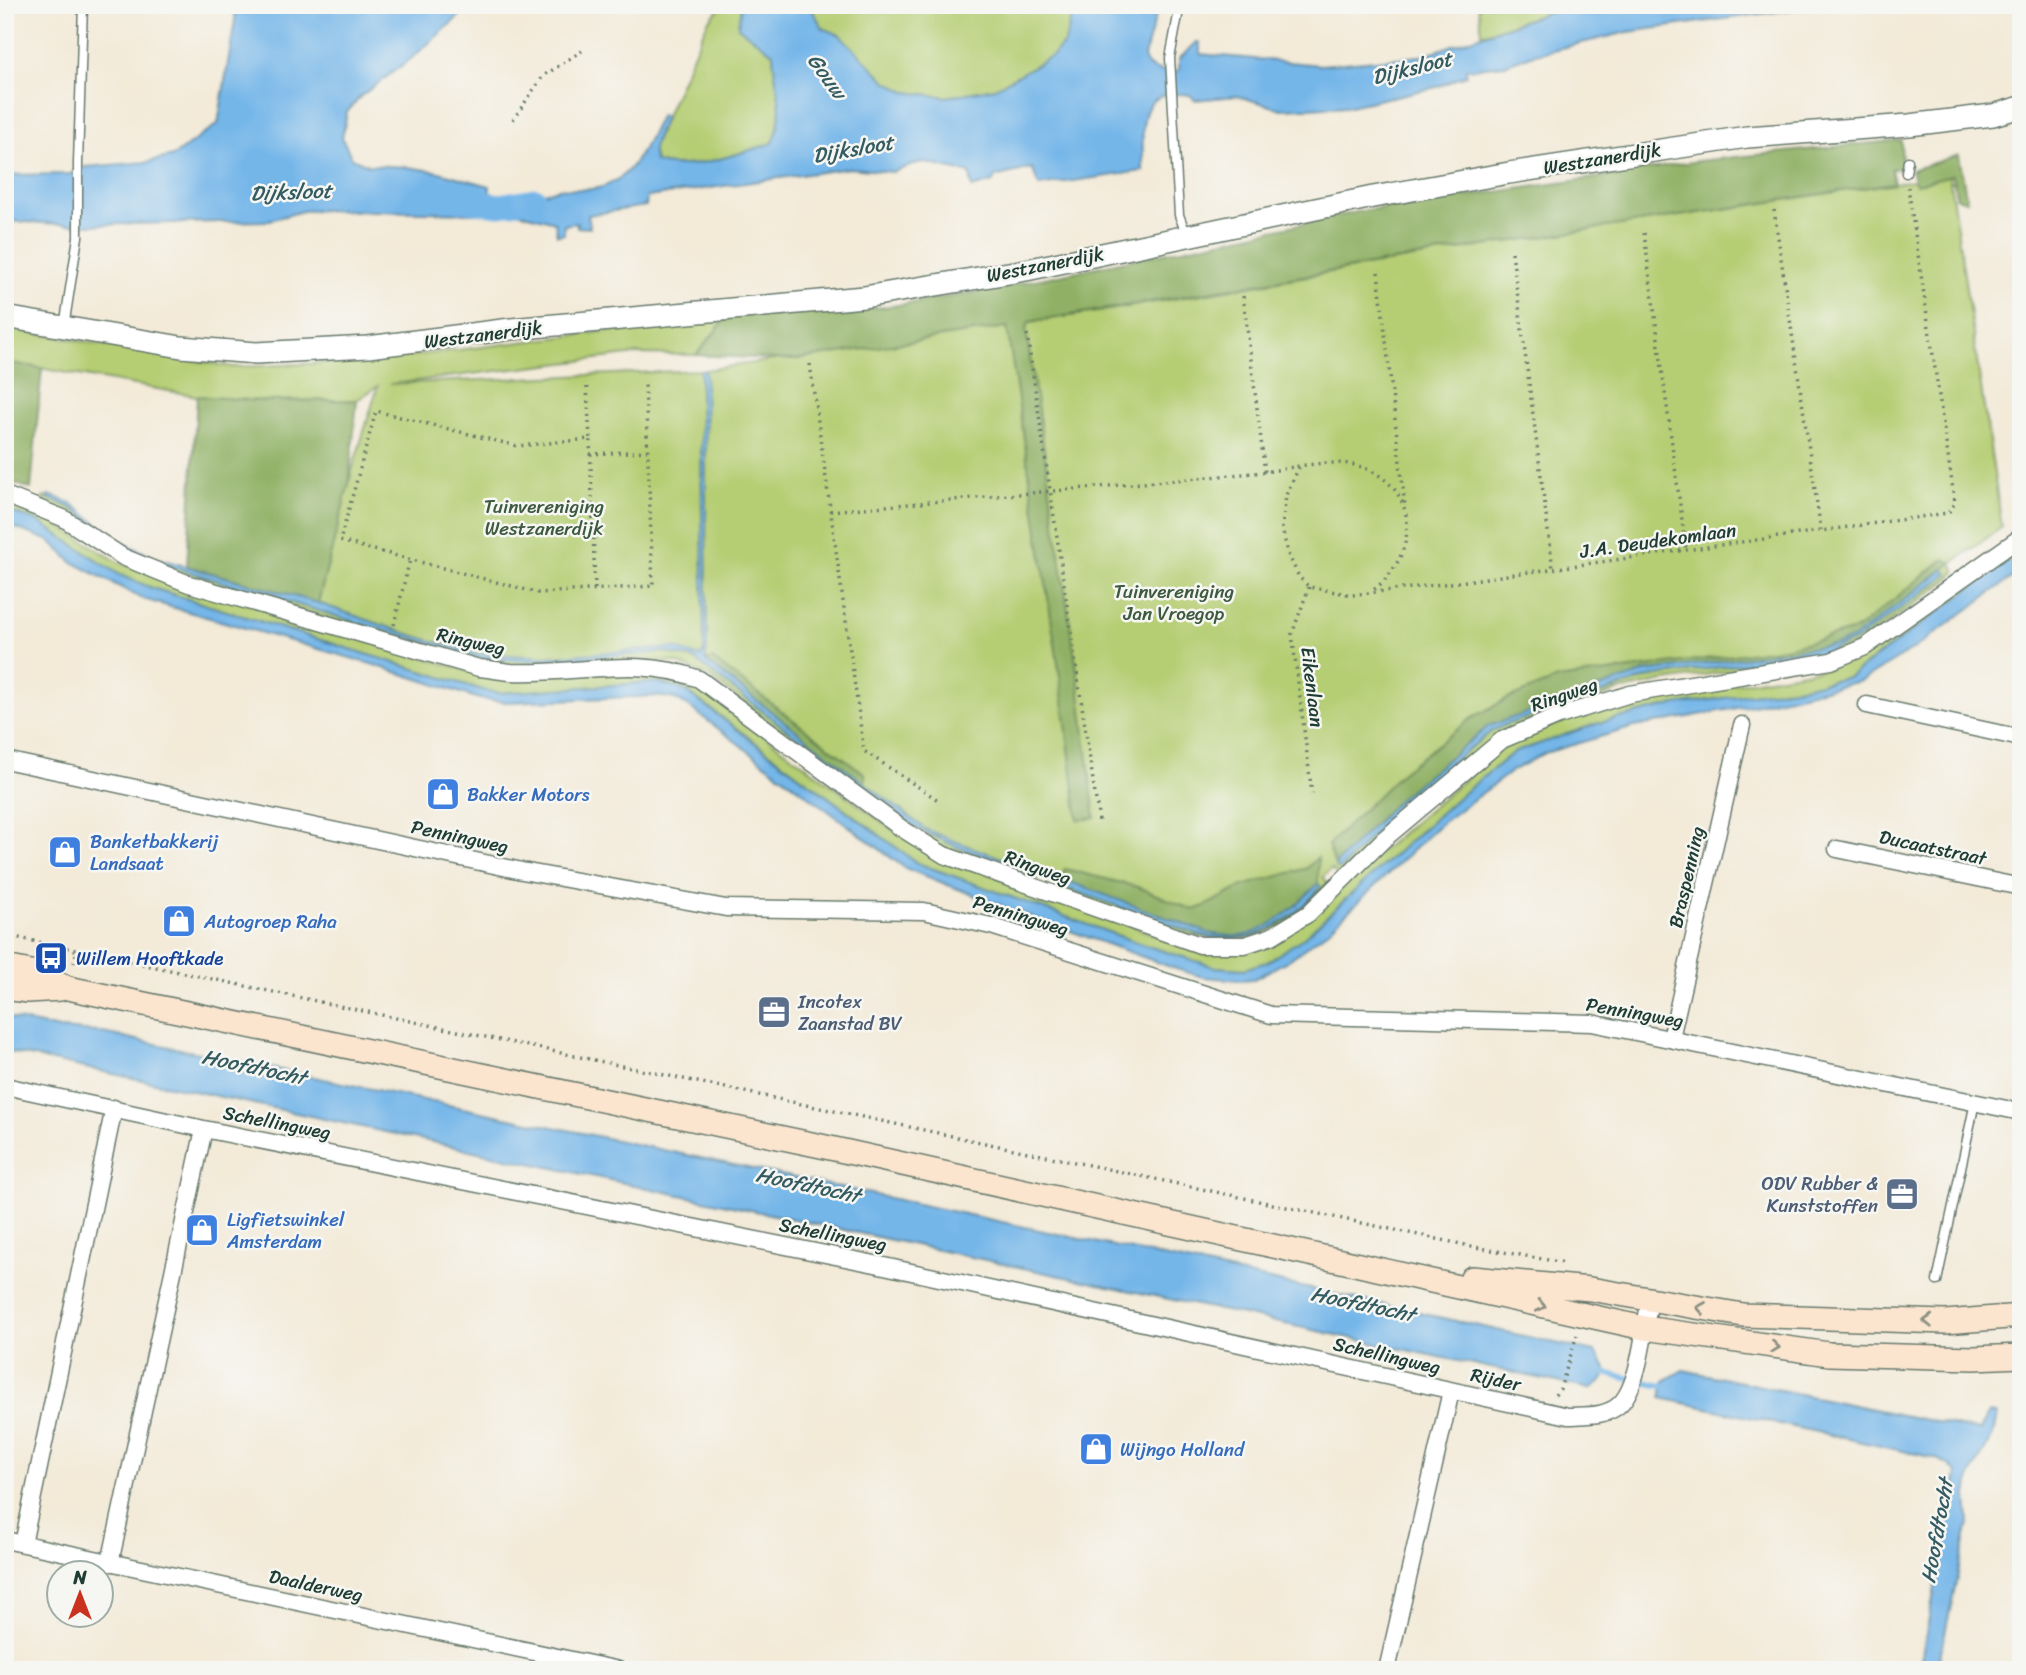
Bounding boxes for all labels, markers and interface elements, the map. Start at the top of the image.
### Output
water label: Dijksloot [1368,39,1459,96]
water label: Gouw [797,45,858,109]
water label: Dijksloot [810,123,899,175]
street label: Westzanerdijk [1541,133,1663,184]
water label: Dijksloot [250,171,335,212]
street label: Westzanerdijk [984,237,1107,292]
street label: Westzanerdijk [422,311,544,358]
park label: Tuinvereniging Westzanerdijk [484,490,605,545]
street label: J.A. Deudekomlaan [1577,513,1738,568]
park label: Tuinvereniging Jan Vroegop [1114,575,1235,630]
street label: Ringweg [434,618,509,665]
street label: Eikenlaan [1291,645,1334,729]
street label: Ringweg [1526,667,1603,721]
shop icon: Bakker Motors [424,775,462,813]
place label: Bakker Motors [467,778,590,811]
street label: Penningweg [408,810,512,863]
street label: Ducaatstraat [1876,820,1991,875]
street label: Braspenning [1659,823,1714,931]
place label: Banketbakkerij Landsaat [90,825,219,880]
shop icon: Banketbakkerij Landsaat [46,833,84,871]
street label: Ringweg [1000,840,1076,895]
street label: Penningweg [969,885,1073,946]
shop icon: Autogroep Raha [160,902,198,940]
place label: Autogroep Raha [203,905,337,938]
bus stop icon: Willem Hooftkade [32,939,70,977]
place label: Willem Hooftkade [76,942,223,975]
place label: Incotex Zaanstad BV [797,985,903,1040]
street label: Penningweg [1583,988,1686,1037]
office icon: Incotex Zaanstad BV [755,993,793,1031]
water label: Hoofdtocht [199,1037,313,1097]
street label: Schellingweg [220,1096,334,1149]
water label: Hoofdtocht [753,1155,867,1215]
place label: ODV Rubber & Kunststoffen [1761,1167,1878,1222]
office icon: ODV Rubber & Kunststoffen [1883,1175,1921,1213]
place label: Ligfietswinkel Amsterdam [226,1203,345,1258]
street label: Schellingweg [776,1208,890,1261]
shop icon: Ligfietswinkel Amsterdam [183,1211,221,1249]
water label: Hoofdtocht [1308,1274,1422,1334]
one-way arrow [1535,1298,1547,1312]
one-way arrow [1695,1301,1707,1316]
one-way arrow [1922,1314,1933,1329]
street label: Schellingweg [1330,1327,1444,1384]
one-way arrow [1769,1340,1781,1355]
street label: Rijder [1468,1358,1525,1401]
shop icon: Wijngo Holland [1077,1430,1115,1468]
place label: Wijngo Holland [1120,1433,1246,1466]
water label: Hoofdtocht [1909,1472,1965,1586]
street label: Daalderweg [266,1559,366,1612]
north arrow [46,1560,116,1630]
text: N [72,1561,87,1594]

